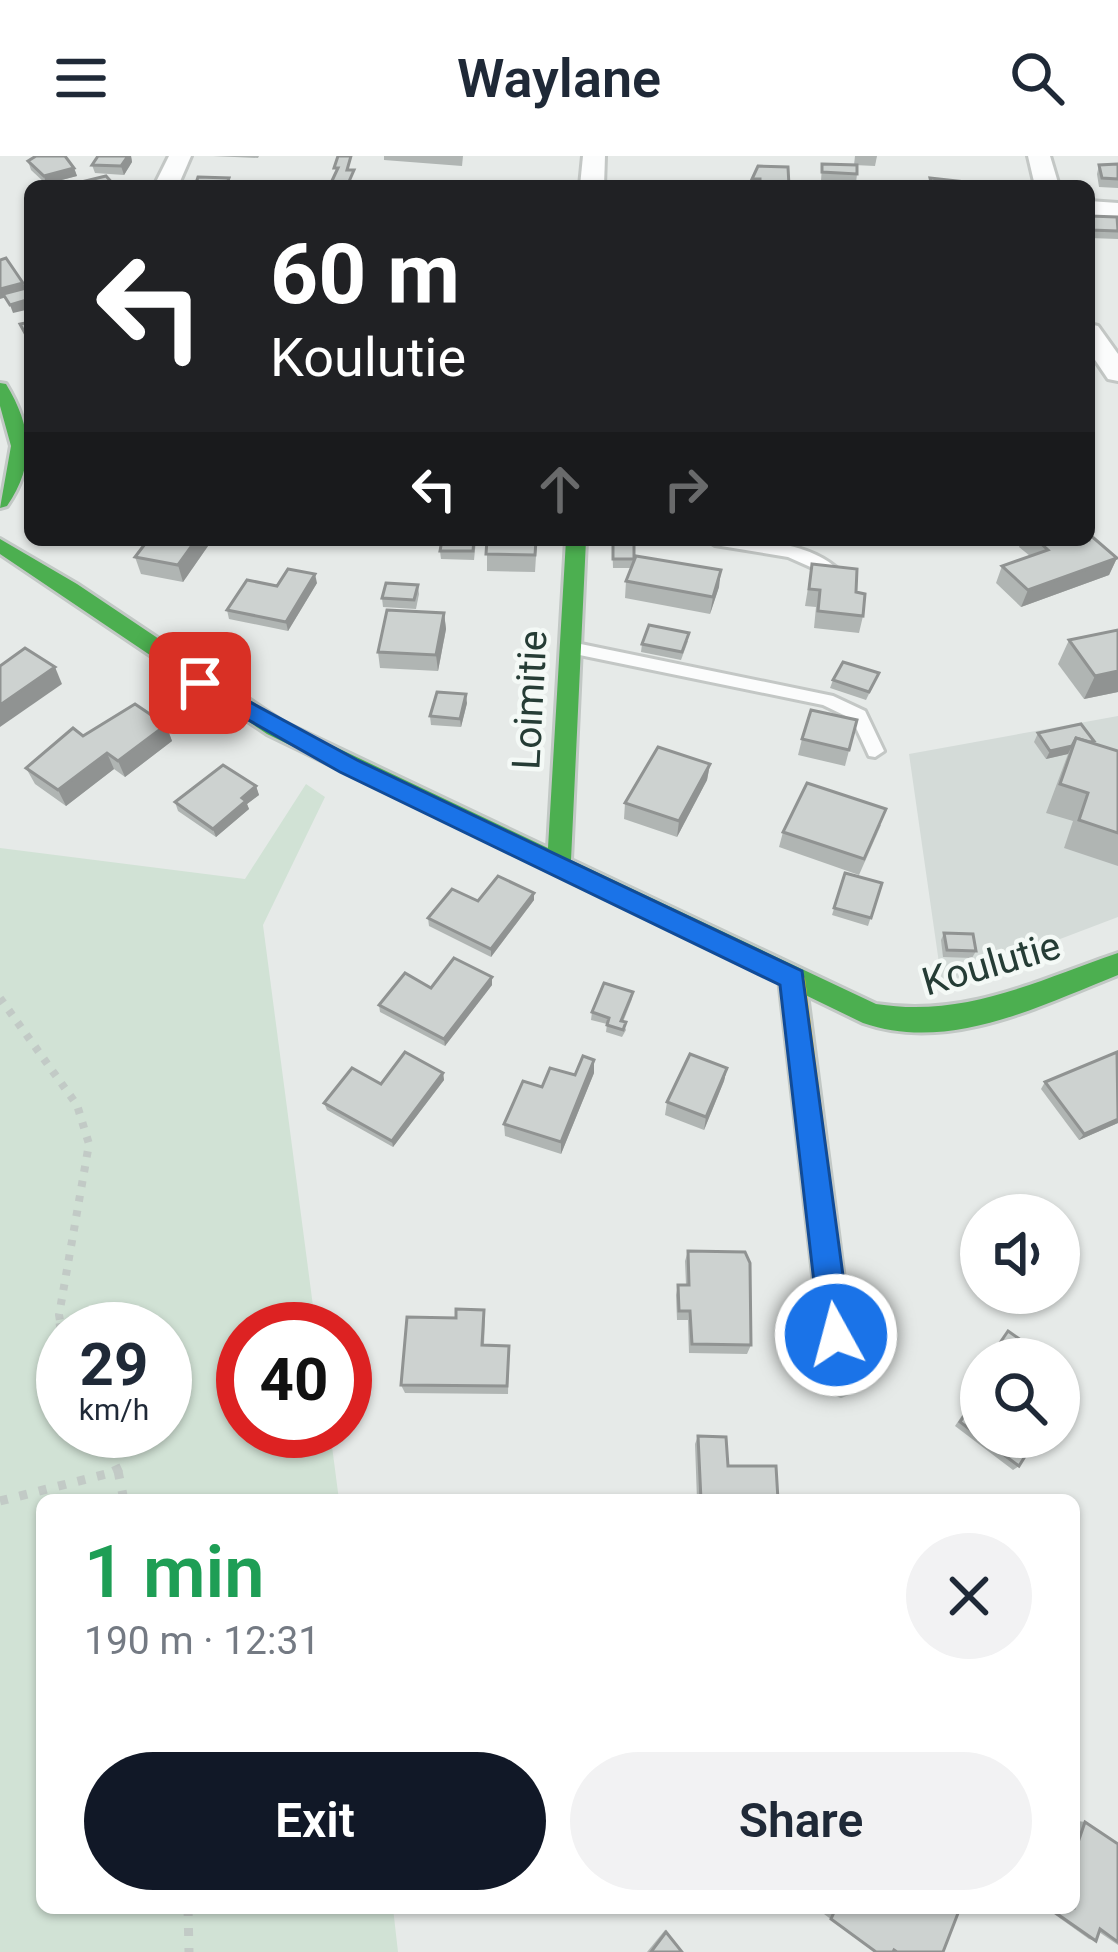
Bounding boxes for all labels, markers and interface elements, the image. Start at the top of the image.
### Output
icon: menu [48,45,114,111]
icon: search [1004,45,1070,111]
text: Waylane [457,47,661,110]
text: 60 m [270,225,460,324]
icon: left [72,228,228,384]
text: Koulutie [270,326,466,389]
icon: left [401,456,467,522]
icon: ahead [527,456,593,522]
icon: right [653,456,719,522]
street label: Loimitie [503,629,557,771]
pin [149,632,251,734]
icon: arrive [167,650,233,716]
street label: Koulutie [917,922,1066,1006]
map controls [960,1194,1080,1458]
button: sound [960,1194,1080,1314]
position arrow [773,1272,899,1398]
speed limit sign: 40 [216,1302,372,1458]
text: 29 [80,1329,148,1400]
button: search [960,1338,1080,1458]
text: km/h [79,1392,149,1427]
text: 1 min [84,1530,265,1615]
button: close [906,1533,1032,1659]
text: 190 m · 12:31 [84,1618,320,1664]
button: Exit [84,1752,546,1890]
button: Share [570,1752,1032,1890]

